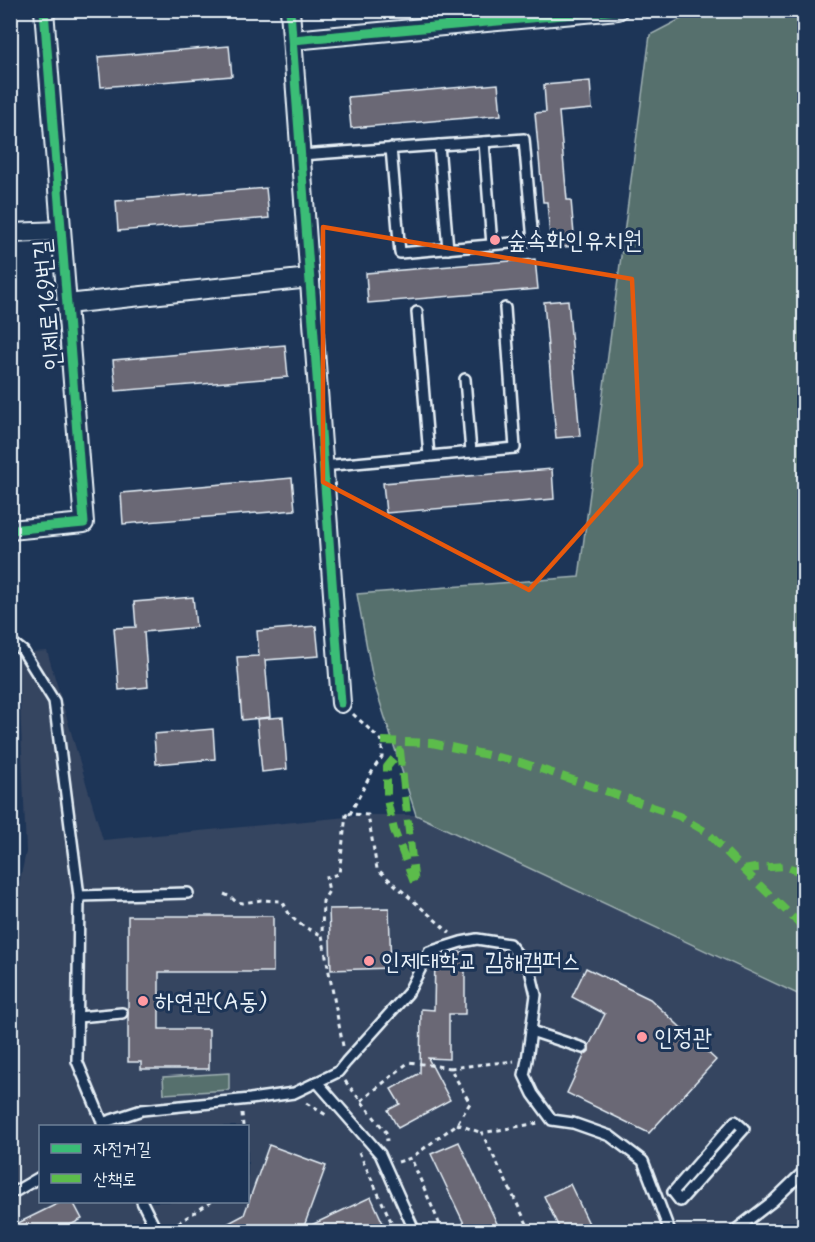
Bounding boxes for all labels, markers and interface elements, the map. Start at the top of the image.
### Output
place label: 숲속화인유치원 [507,226,642,257]
marker: 숲속화인유치원 [488,233,502,247]
street label: 인제로169번길 [27,238,70,372]
place label: 인제대학교 김해캠퍼스 [381,947,581,978]
marker: 인제대학교 김해캠퍼스 [362,954,376,968]
place label: 하연관(A동) [155,987,267,1018]
marker: 하연관(A동) [136,994,150,1008]
place label: 인정관 [654,1023,712,1054]
marker: 인정관 [635,1030,649,1044]
legend [39,1125,249,1203]
text: 자전거길 [93,1138,151,1162]
text: 산책로 [93,1168,136,1192]

